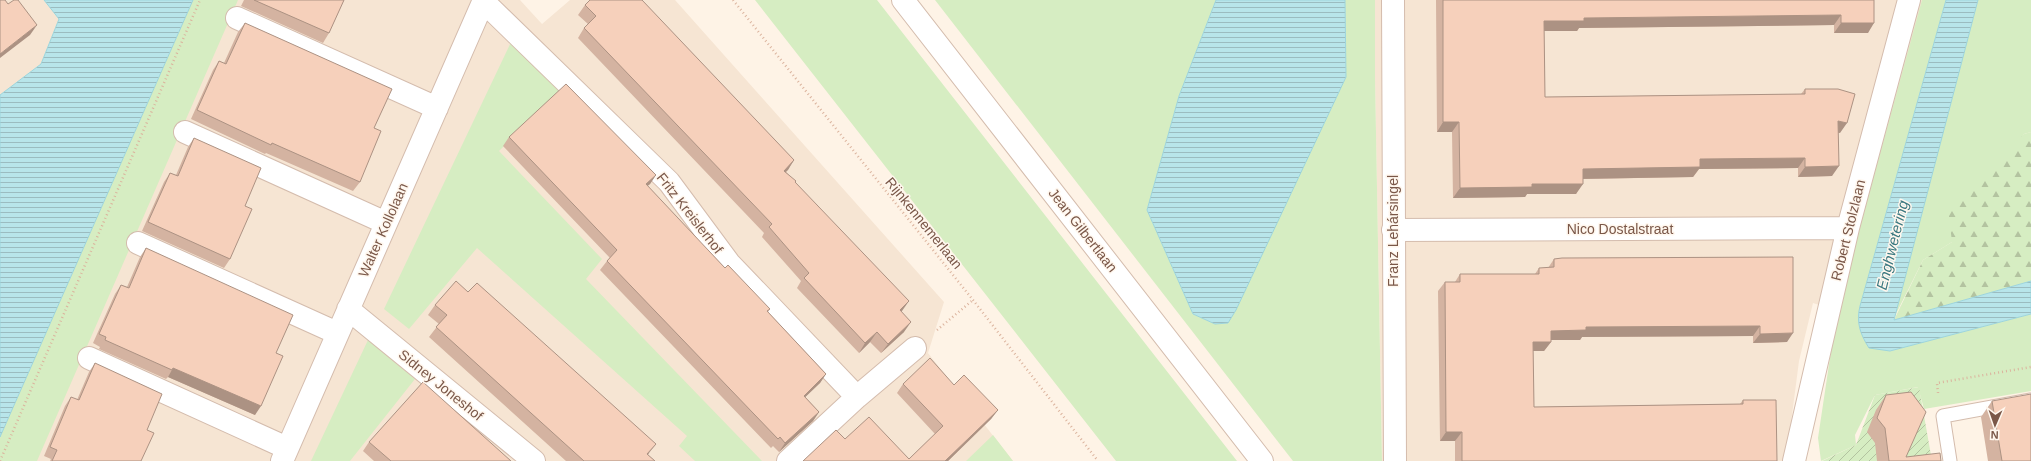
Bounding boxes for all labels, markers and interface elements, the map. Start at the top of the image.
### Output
street label: Fritz Kreislerhof [654,169,727,257]
street label: Rijnkennemerlaan [882,174,966,272]
street label: Franz Lehársingel [1385,175,1401,287]
street label: Robert Stolzlaan [1828,178,1868,282]
street label: Walter Kollolaan [355,180,411,280]
street label: Jean Gilbertlaan [1045,185,1121,275]
water label: Enghwetering [1873,198,1912,292]
street label: Nico Dostalstraat [1567,221,1673,237]
street label: Sidney Joneshof [396,346,486,424]
north arrow [1975,405,2015,445]
text: N [1990,429,1999,441]

